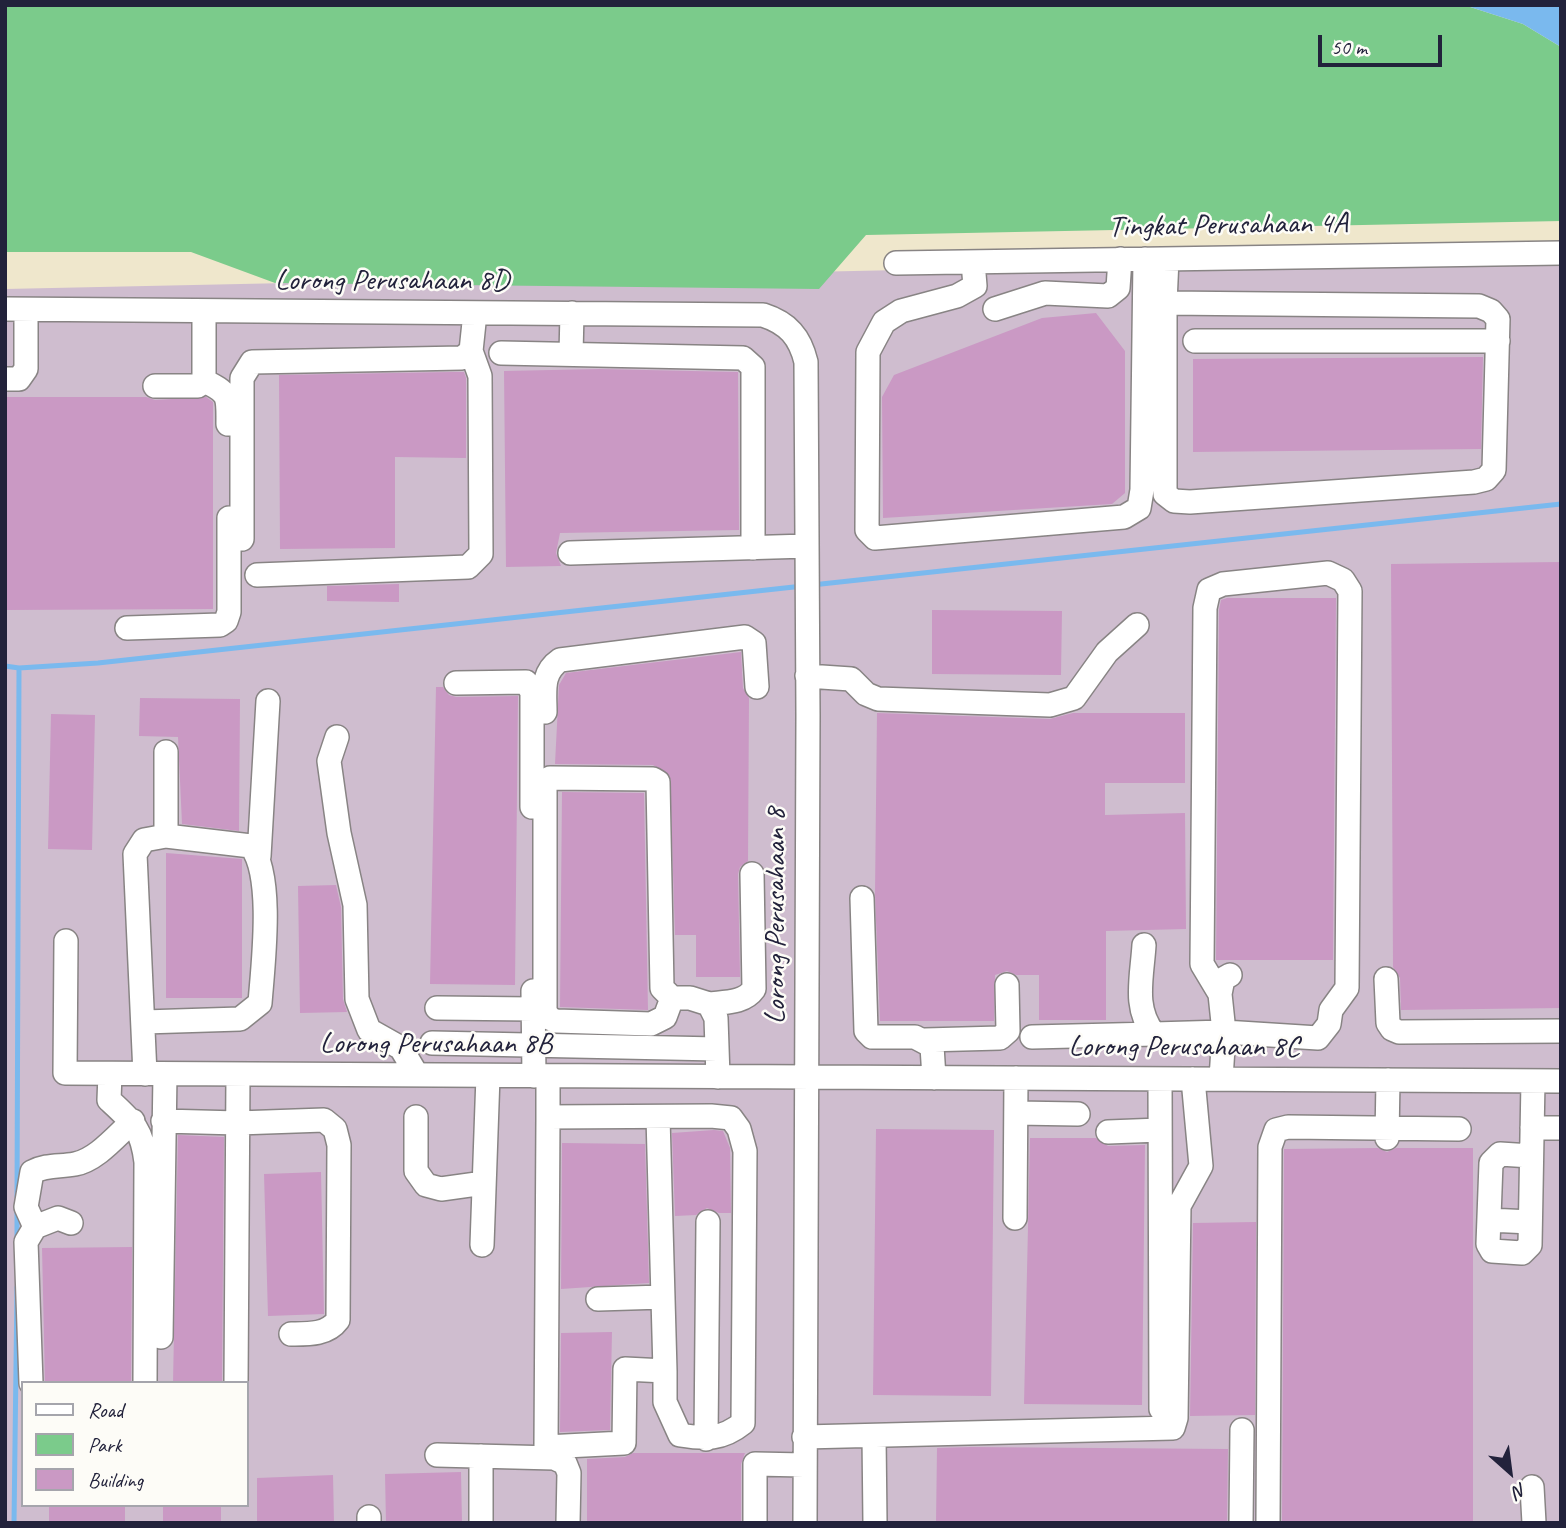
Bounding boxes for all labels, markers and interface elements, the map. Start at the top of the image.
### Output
scale bar [1321,21,1445,65]
text: 50 m [1331,34,1367,60]
street label: Tingkat Perusahaan 4A [1108,206,1348,246]
street label: Lorong Perusahaan 8D [275,263,509,299]
street label: Lorong Perusahaan 8 [758,808,794,1024]
street label: Lorong Perusahaan 8B [320,1026,552,1062]
street label: Lorong Perusahaan 8C [1069,1029,1299,1065]
legend [21,1381,248,1507]
text: Road [88,1397,123,1423]
text: Park [88,1432,121,1458]
north arrow [1475,1437,1545,1507]
text: Building [88,1467,143,1493]
text: N [1509,1477,1531,1504]

